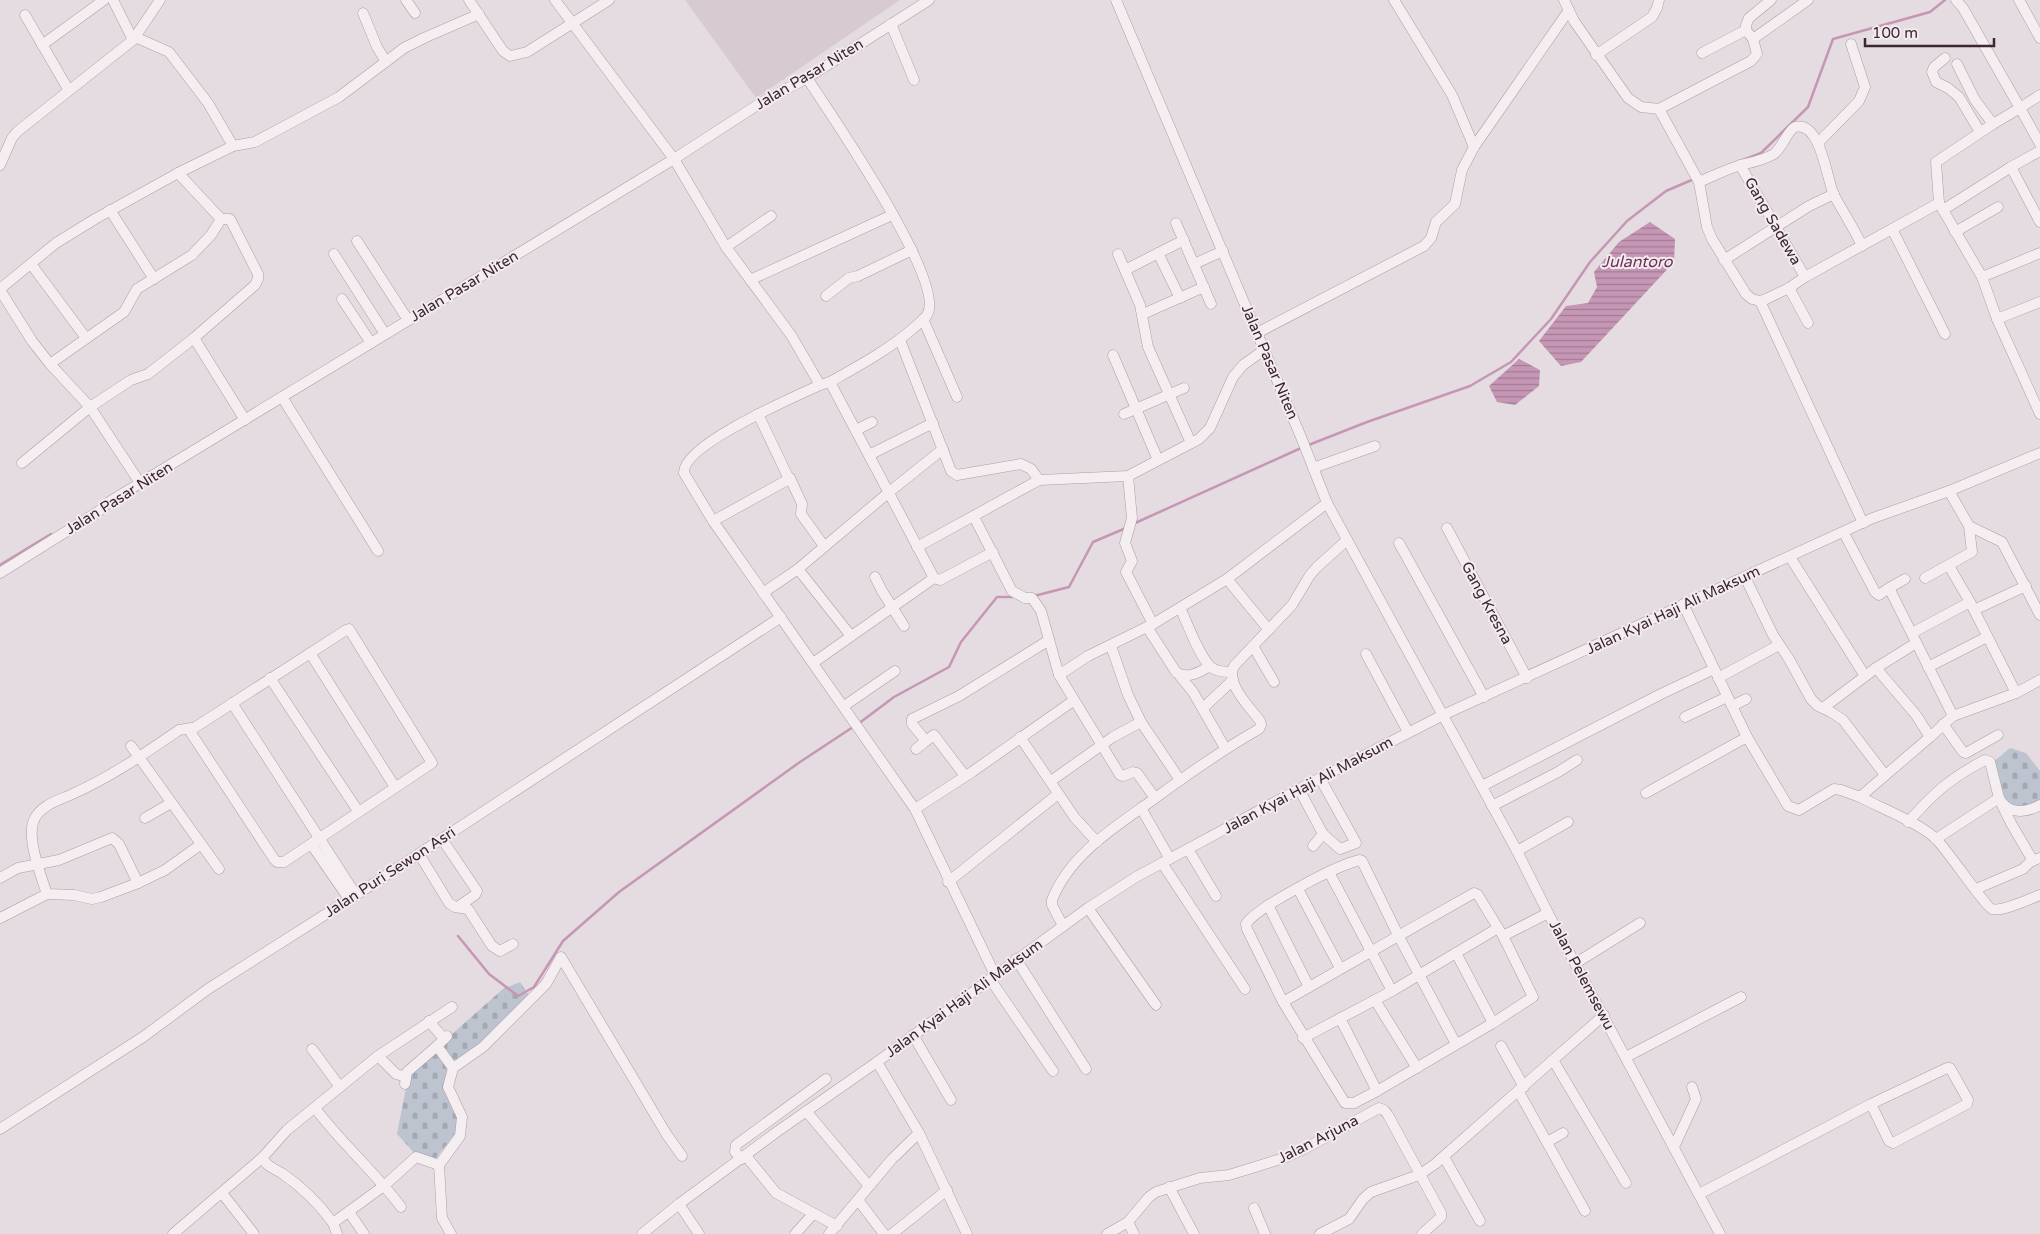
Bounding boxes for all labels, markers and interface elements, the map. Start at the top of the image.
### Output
scale bar [1865,15,1994,47]
text: 100 m [1872,24,1918,42]
street label: Jalan Pasar Niten [752,35,866,113]
street label: Gang Sadewa [1741,174,1805,268]
street label: Jalan Pasar Niten [407,247,521,325]
water label: Julantoro [1601,252,1674,272]
street label: Jalan Pasar Niten [1238,302,1302,422]
street label: Jalan Pasar Niten [62,458,176,538]
street label: Gang Kresna [1458,559,1516,647]
street label: Jalan Kyai Haji Ali Maksum [1583,562,1763,658]
street label: Jalan Kyai Haji Ali Maksum [1220,733,1396,837]
street label: Jalan Puri Sewon Asri [321,823,459,921]
street label: Jalan Pelemsewu [1546,917,1618,1033]
street label: Jalan Kyai Haji Ali Maksum [882,935,1046,1061]
street label: Jalan Arjuna [1275,1111,1361,1167]

